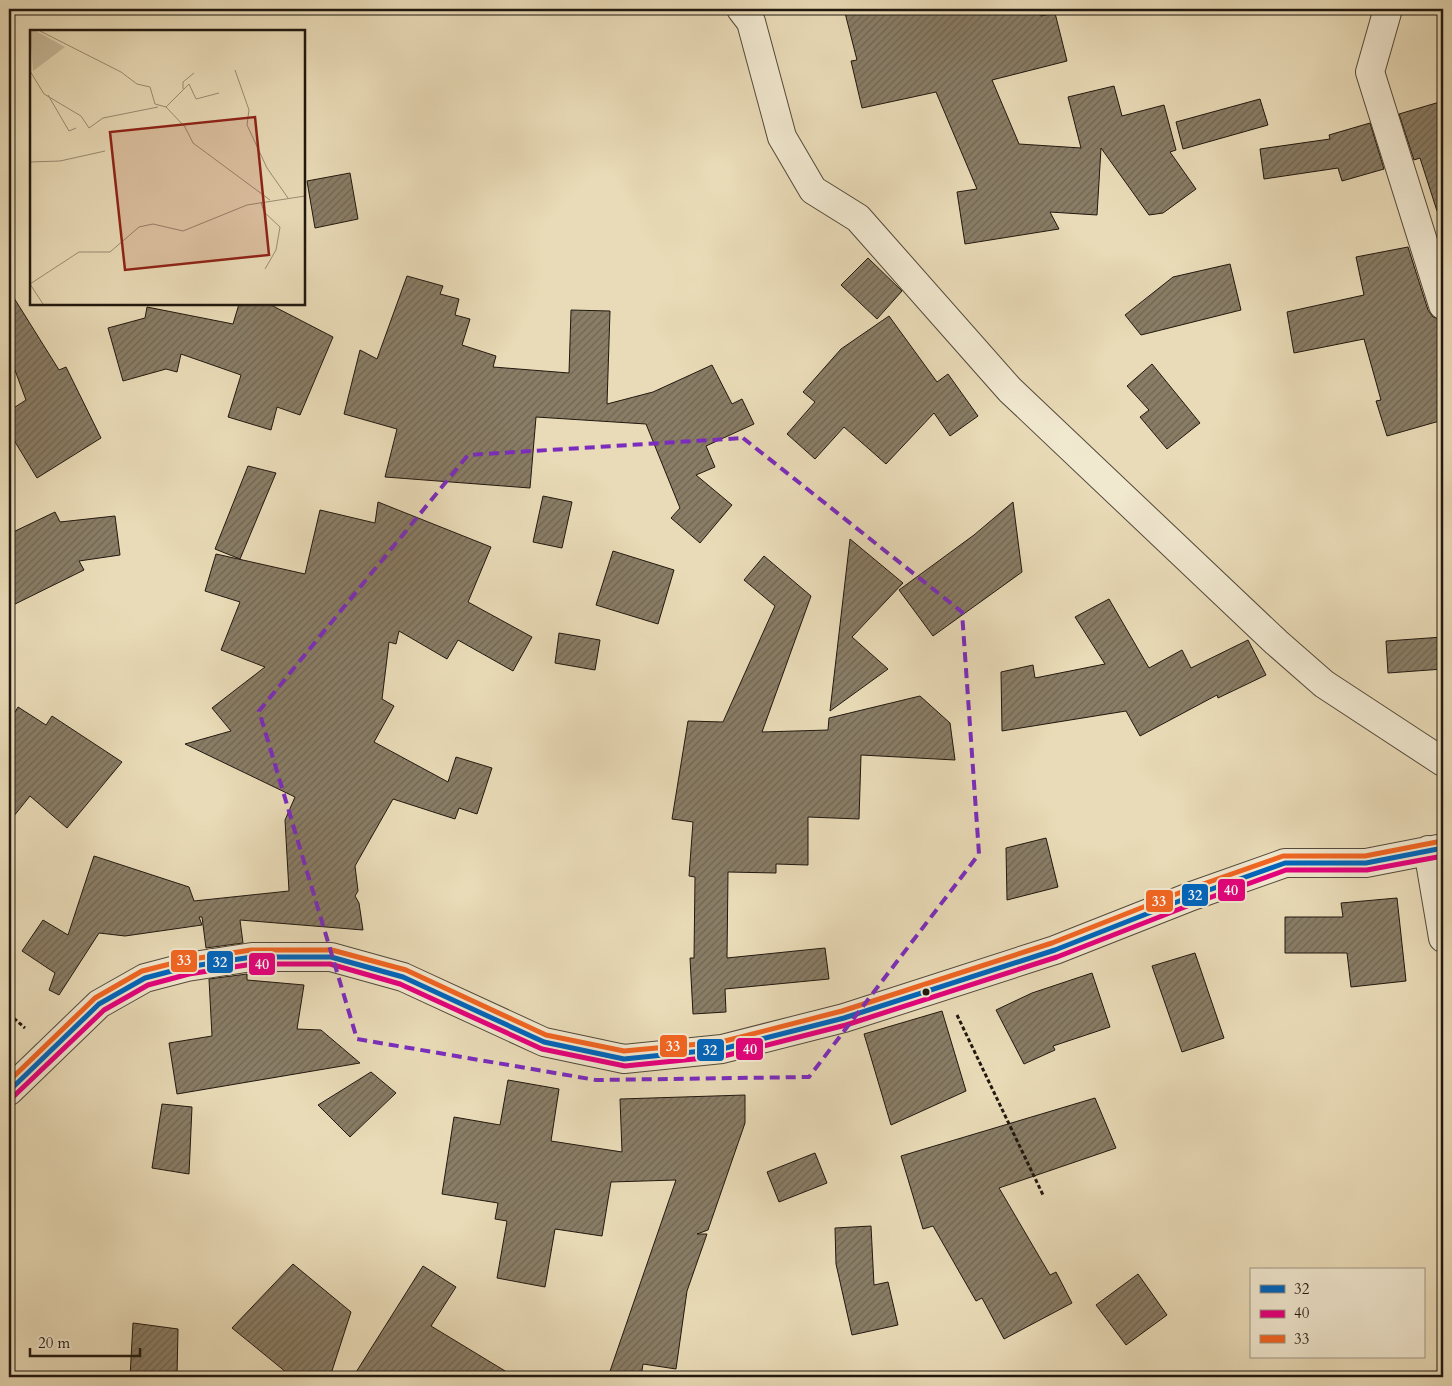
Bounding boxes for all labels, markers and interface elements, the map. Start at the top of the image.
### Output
inset map [30,30,305,305]
line badge: 40 [1217,878,1246,902]
text: 40 [1224,881,1238,900]
line badge: 32 [1181,883,1209,907]
text: 32 [1188,886,1202,905]
line badge: 33 [1145,889,1174,913]
text: 33 [1152,892,1166,911]
line badge: 33 [170,949,198,973]
line badge: 32 [206,950,234,974]
text: 33 [177,951,191,970]
line badge: 40 [248,952,276,976]
text: 32 [213,953,227,972]
text: 40 [255,955,269,974]
unlabelled marker [921,987,931,997]
line badge: 33 [659,1034,688,1058]
text: 33 [666,1037,680,1056]
line badge: 40 [735,1037,764,1061]
line badge: 32 [696,1038,725,1062]
text: 40 [743,1040,757,1059]
text: 32 [703,1041,717,1060]
legend [1250,1268,1424,1358]
text: 32 [1294,1279,1310,1299]
text: 40 [1294,1303,1310,1323]
scale bar [30,1326,140,1358]
text: 33 [1294,1329,1309,1349]
text: 20 m [38,1333,70,1353]

